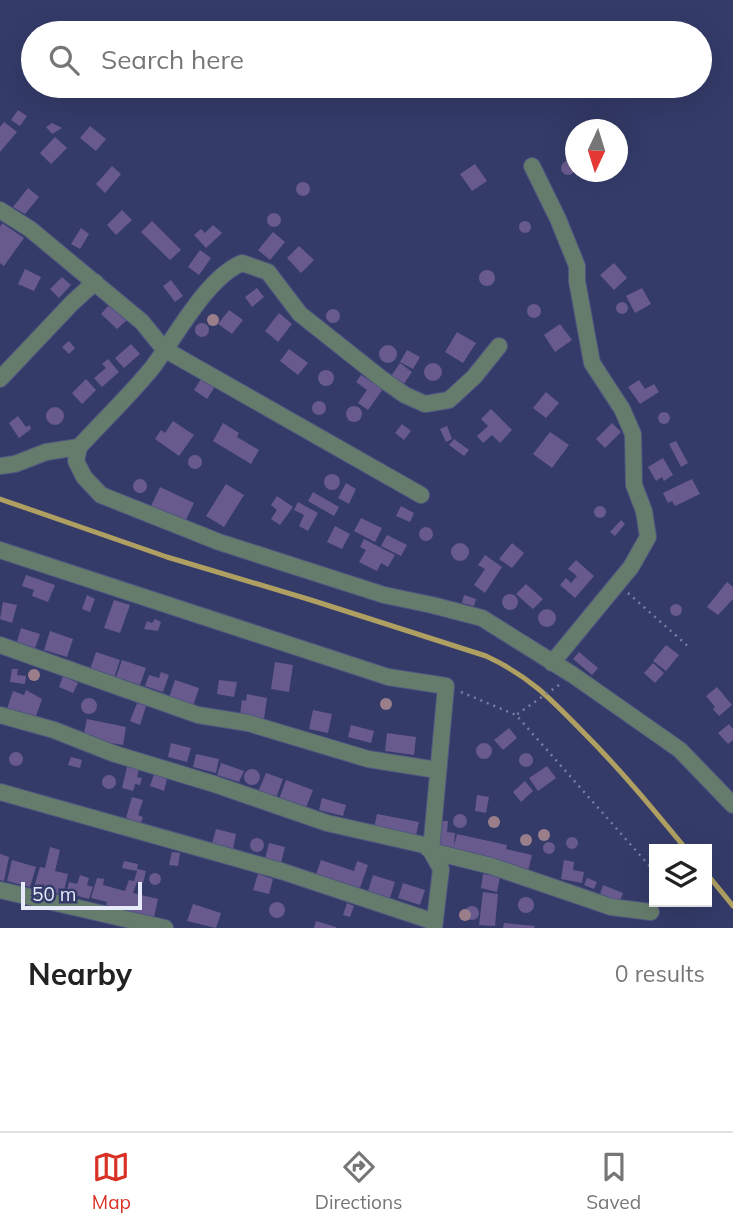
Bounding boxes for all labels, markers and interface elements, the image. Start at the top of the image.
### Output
search box [21,21,712,98]
icon: search [45,41,83,79]
text: Search here [101,43,244,76]
north arrow [565,119,628,182]
map controls [649,844,712,907]
button: layers [649,844,712,907]
scale bar [21,879,142,911]
text: 50 m [32,882,76,906]
text: Nearby [28,955,132,993]
text: 0 results [615,959,705,988]
tab: Map [92,1148,131,1214]
tab: Directions [315,1148,403,1214]
tab: Saved [586,1148,641,1214]

